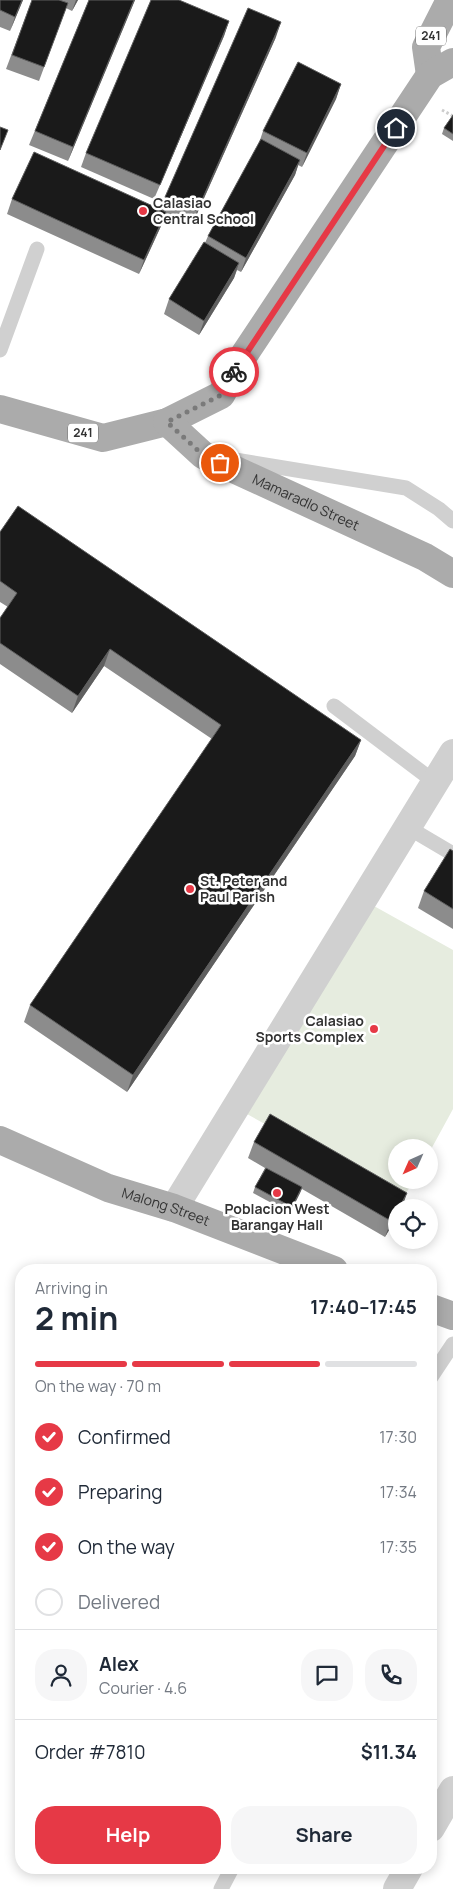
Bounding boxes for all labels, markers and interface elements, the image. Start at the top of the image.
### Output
road number: 241 [416,27,446,46]
pin [375,107,417,149]
icon: home [382,114,410,142]
place label: Calasiao Central School [153,193,254,228]
marker: Calasiao Central School [137,205,149,217]
courier [209,347,259,397]
icon: bike [220,358,248,386]
road number: 241 [68,423,98,442]
pin [199,442,241,484]
icon: bag [206,449,234,477]
street label: Mamaradlo Street [250,469,363,535]
place label: St. Peter and Paul Parish [200,871,287,906]
marker: St. Peter and Paul Parish [184,883,196,895]
place label: Calasiao Sports Complex [255,1011,364,1046]
marker: Calasiao Sports Complex [368,1023,380,1035]
north arrow [388,1139,438,1189]
map controls [388,1139,438,1249]
street label: Malong Street [120,1183,213,1230]
marker: Poblacion West Barangay Hall [271,1187,283,1199]
place label: Poblacion West Barangay Hall [225,1199,329,1234]
button: locate [388,1199,438,1249]
text: Arriving in [35,1277,108,1299]
text: 17:40–17:45 [310,1294,417,1320]
text: 2 min [35,1296,118,1340]
text: On the way · 70 m [35,1375,161,1397]
icon: check [35,1423,63,1451]
text: Confirmed [78,1424,171,1450]
text: 17:30 [379,1426,417,1448]
icon: check [35,1478,63,1506]
text: Preparing [78,1479,163,1505]
text: 17:34 [380,1481,417,1503]
icon: check [35,1533,63,1561]
text: On the way [78,1534,175,1560]
text: 17:35 [380,1536,417,1558]
text: Delivered [78,1589,160,1615]
button: person [35,1649,87,1701]
button: chat [301,1649,353,1701]
button: phone [365,1649,417,1701]
text: Alex [99,1651,139,1677]
text: Courier · 4.6 [99,1677,187,1699]
text: Order #7810 [35,1739,145,1765]
text: $11.34 [361,1739,417,1765]
button: Help [35,1806,221,1864]
button: Share [231,1806,417,1864]

